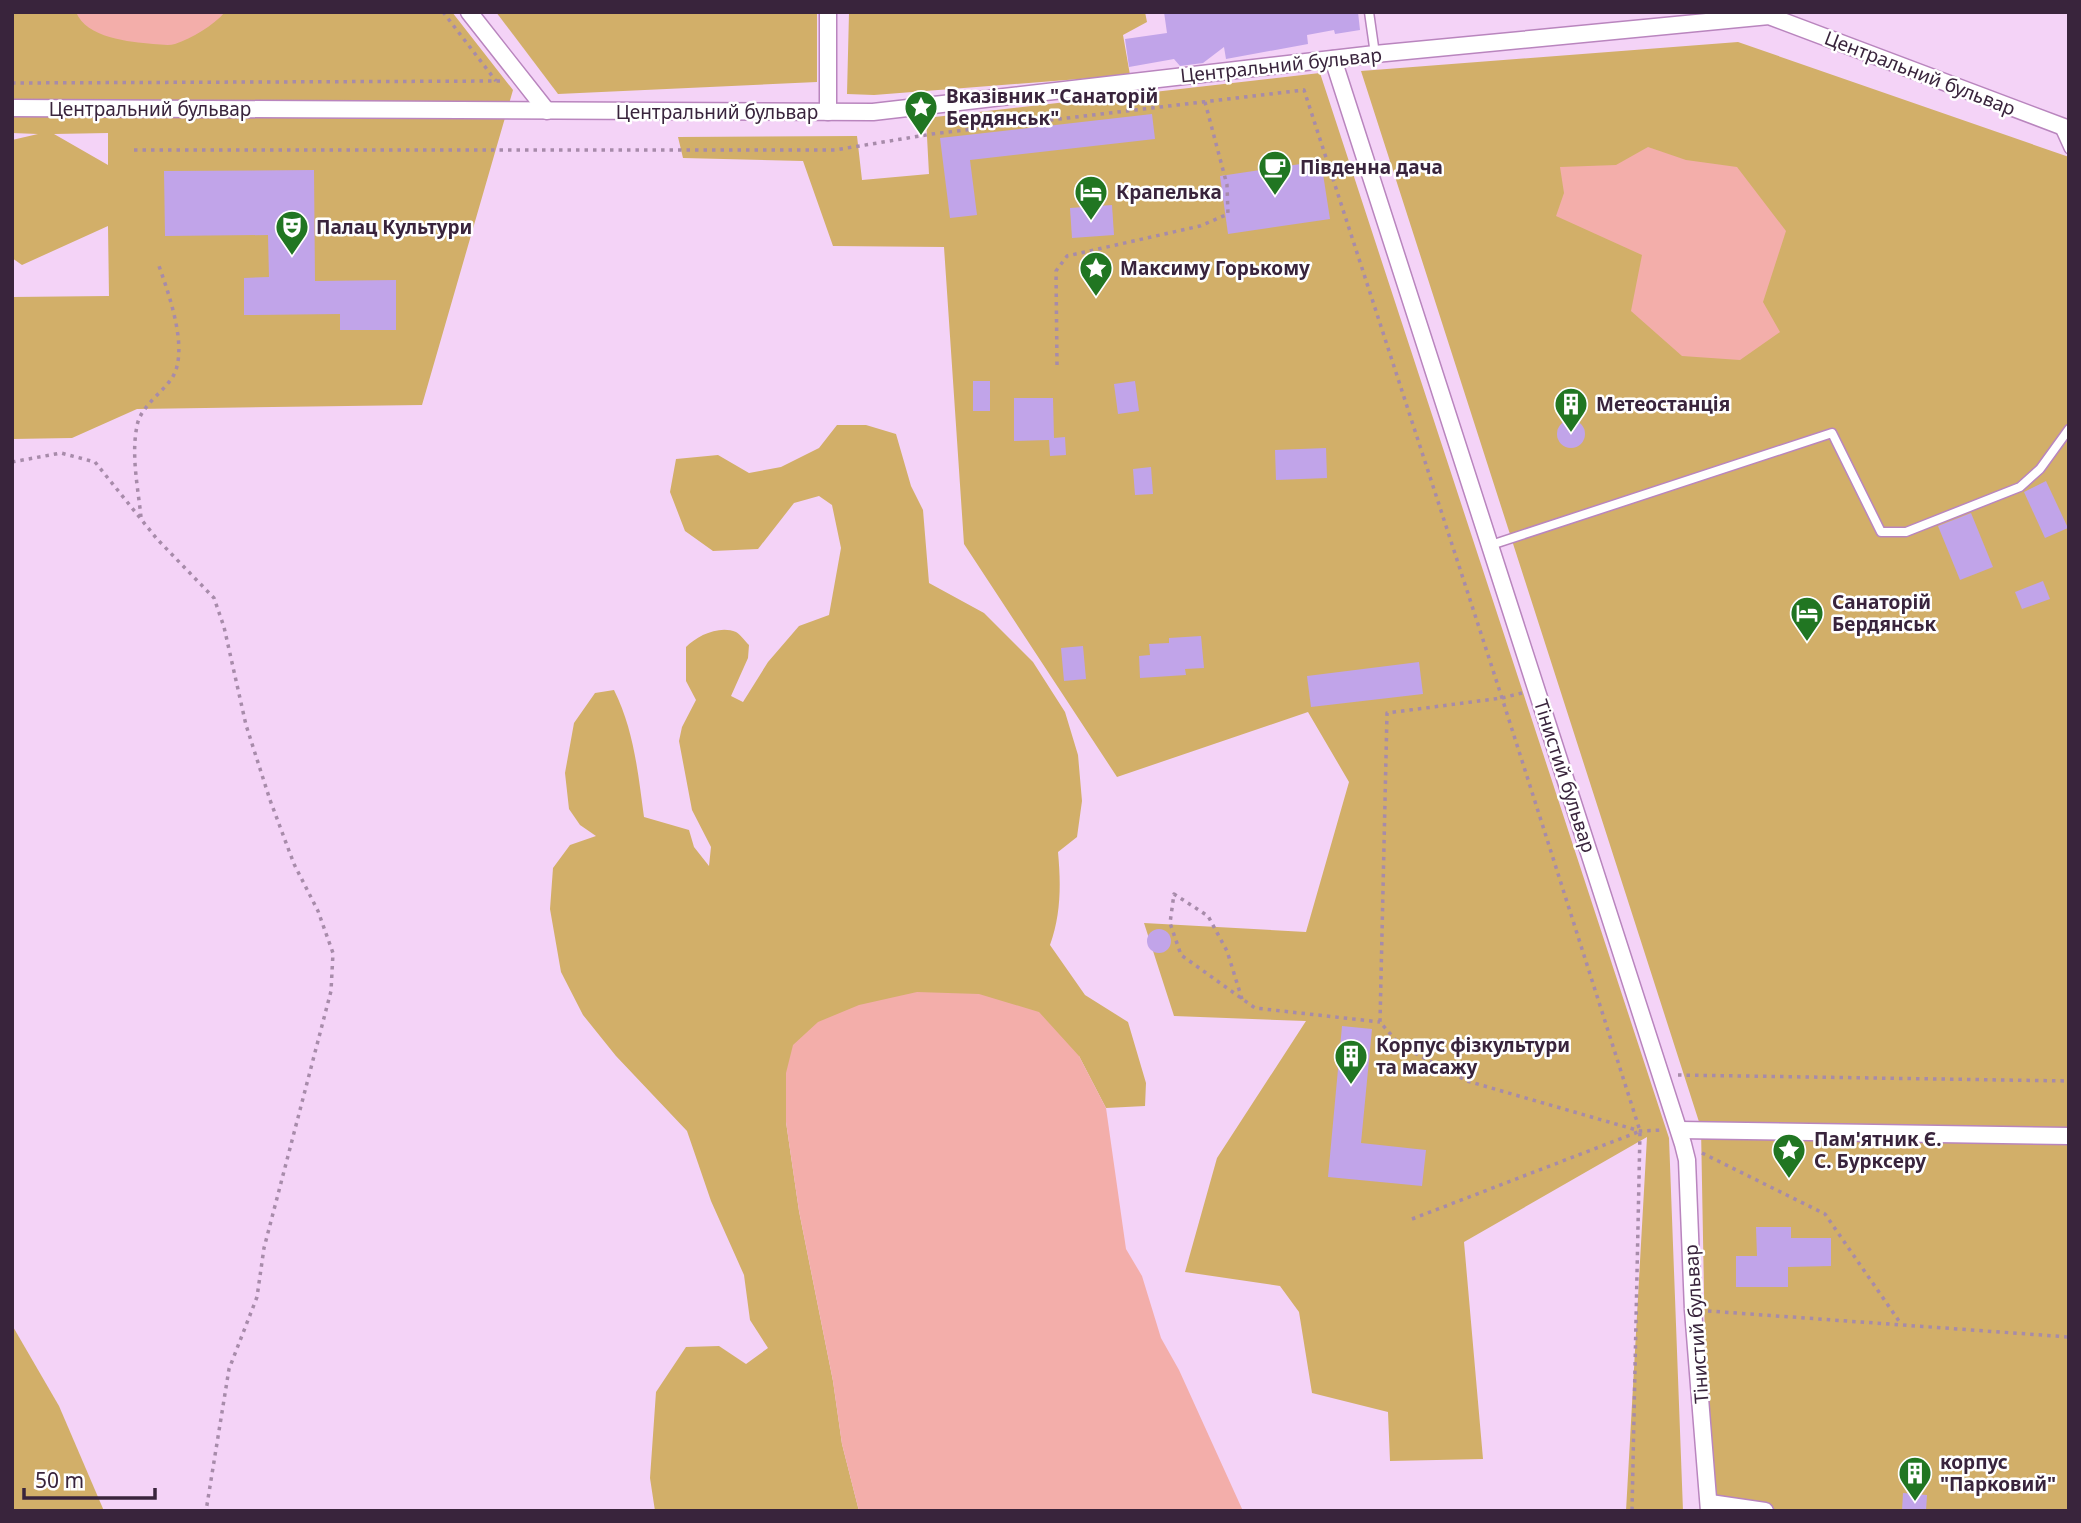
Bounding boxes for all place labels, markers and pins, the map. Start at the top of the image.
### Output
place label: Вказівник "Санаторій Бердянськ" [946,83,1158,131]
place icon: Вказівник "Санаторій Бердянськ" [902,88,940,137]
cafe icon: Південна дача [1256,148,1294,197]
place label: Південна дача [1300,154,1443,180]
hotel icon: Крапелька [1072,173,1110,222]
place label: Крапелька [1116,179,1222,205]
theatre icon: Палац Культури [273,208,311,257]
place label: Палац Культури [316,214,472,240]
place icon: Максиму Горькому [1077,249,1115,298]
place label: Максиму Горькому [1120,255,1310,281]
building icon: Метеостанція [1552,385,1590,434]
place label: Метеостанція [1596,391,1730,417]
place label: Санаторій Бердянськ [1832,589,1937,637]
hotel icon: Санаторій Бердянськ [1788,594,1826,643]
place label: Корпус фізкультури та масажу [1376,1032,1570,1080]
building icon: Корпус фізкультури та масажу [1332,1037,1370,1086]
place label: Пам'ятник Є. С. Бурксеру [1814,1126,1941,1174]
place icon: Пам'ятник Є. С. Бурксеру [1770,1131,1808,1180]
place label: корпус "Парковий" [1940,1449,2056,1497]
building icon: корпус "Парковий" [1896,1454,1934,1503]

